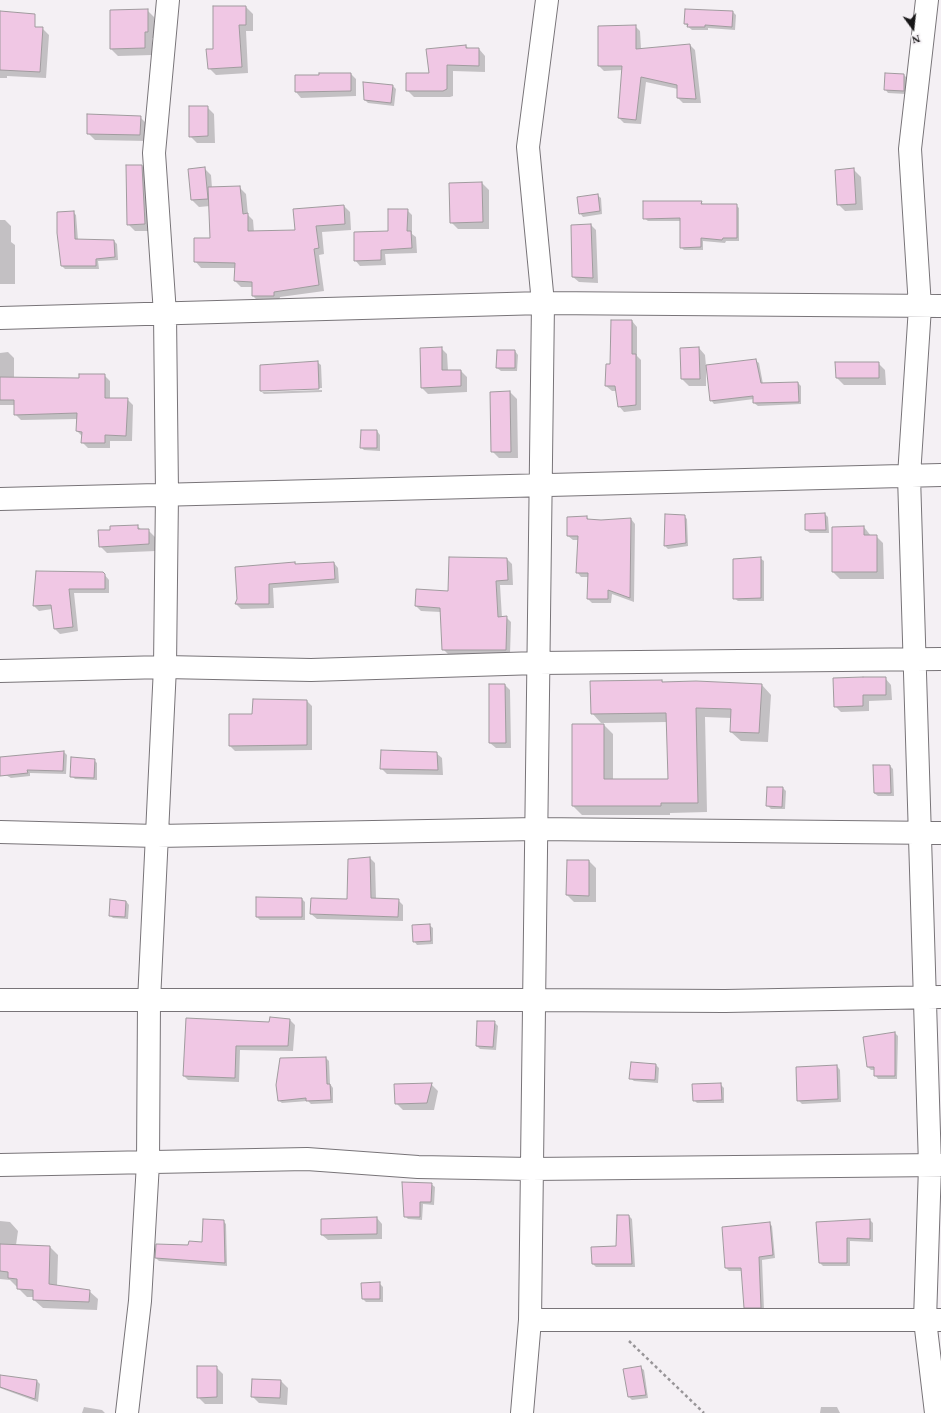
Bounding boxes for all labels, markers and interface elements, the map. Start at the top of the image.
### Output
north arrow [893,8,933,48]
text: N [911,33,922,46]

